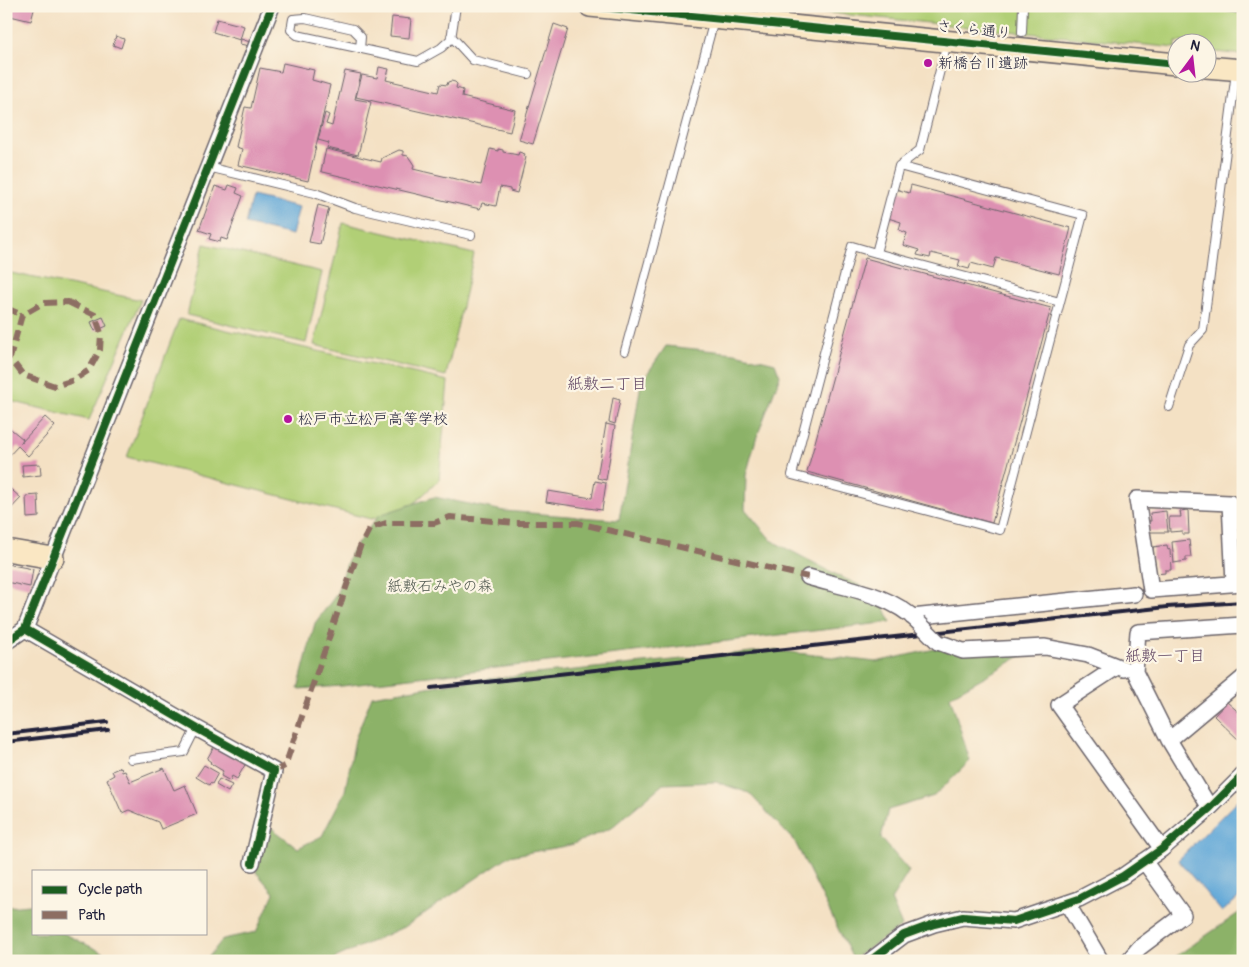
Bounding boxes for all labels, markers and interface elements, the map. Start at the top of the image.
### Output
street label: さくら通り [936,17,1012,43]
north arrow [1166,32,1216,82]
text: N [1188,36,1202,55]
place label: 新橋台Ⅱ遺跡 [938,54,1028,73]
marker: 新橋台Ⅱ遺跡 [922,57,934,69]
district label: 紙敷二丁目 [567,374,647,394]
place label: 松戸市立松戸高等学校 [298,410,448,429]
marker: 松戸市立松戸高等学校 [282,413,294,425]
park label: 紙敷石みやの森 [387,577,493,596]
district label: 紙敷一丁目 [1125,646,1205,666]
legend [32,870,208,934]
text: Cycle path [78,880,142,899]
text: Path [78,906,105,925]

